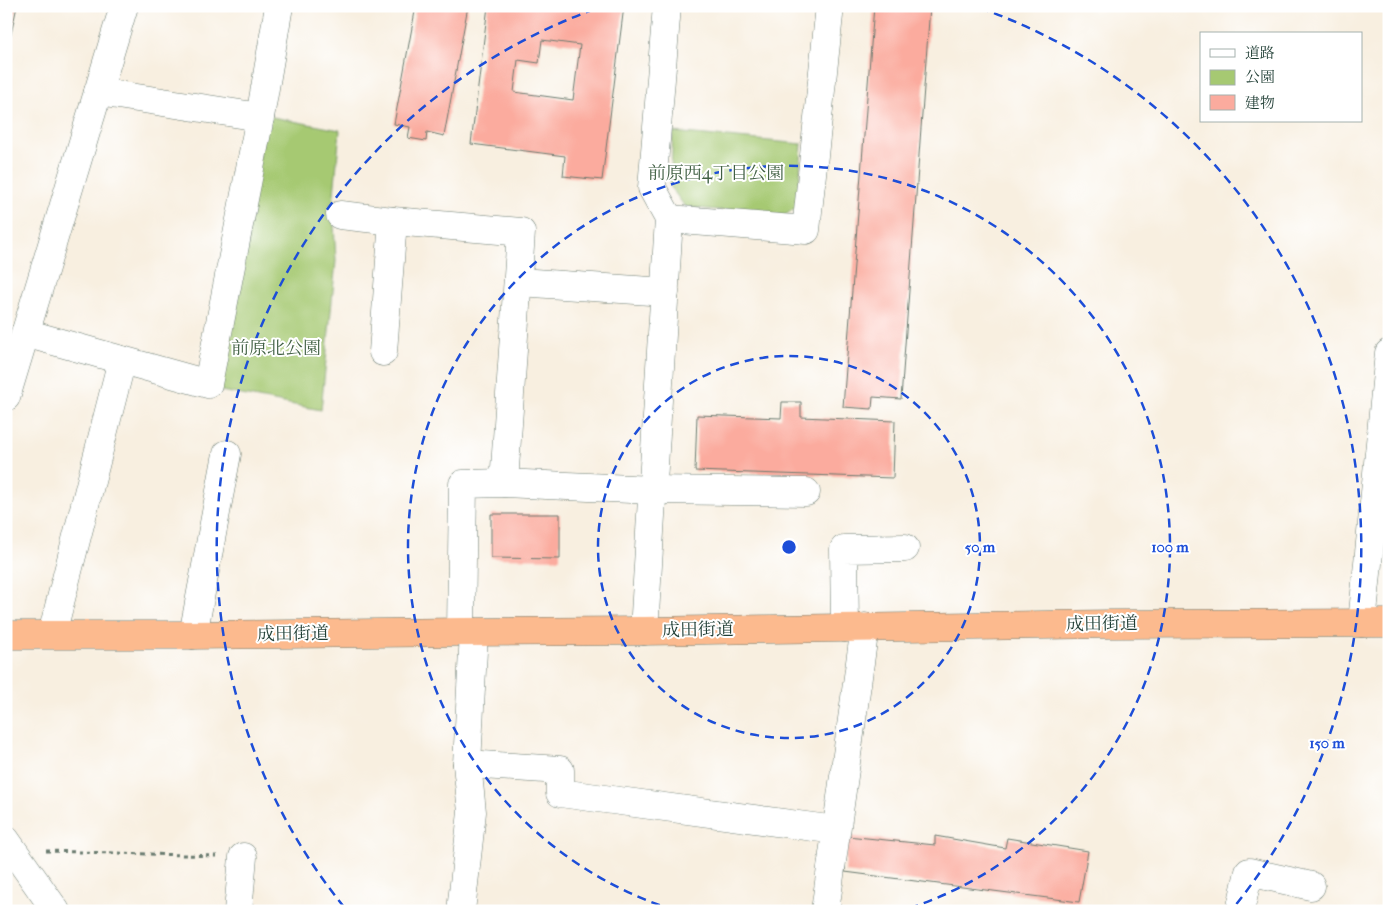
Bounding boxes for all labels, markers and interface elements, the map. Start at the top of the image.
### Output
legend [1200,32,1362,122]
text: 道路 [1245,44,1275,62]
text: 公園 [1245,68,1275,86]
text: 建物 [1245,94,1275,112]
park label: 前原西4丁目公園 [648,163,784,184]
park label: 前原北公園 [231,338,321,359]
centre of rings [780,538,798,556]
text: 50 m [965,538,996,556]
text: 100 m [1151,538,1189,556]
street label: 成田街道 [1066,613,1138,635]
street label: 成田街道 [662,619,734,641]
street label: 成田街道 [257,623,329,645]
text: 150 m [1309,734,1345,752]

